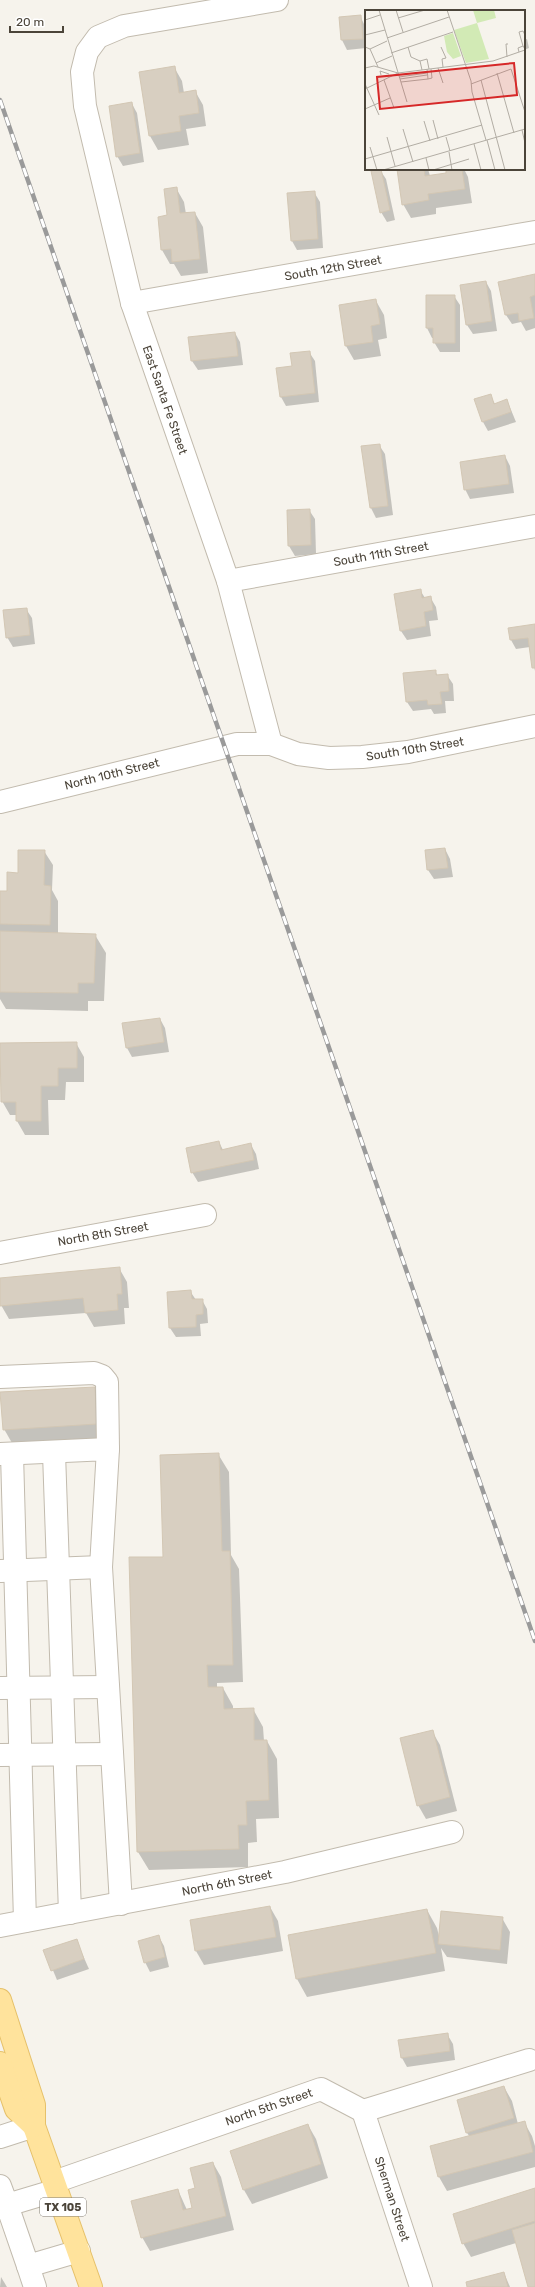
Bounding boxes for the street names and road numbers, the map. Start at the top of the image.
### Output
street label: South 12th Street [283,253,383,283]
street label: East Santa Fe Street [140,344,190,457]
street label: South 11th Street [332,539,430,569]
street label: South 10th Street [365,734,465,764]
street label: North 10th Street [63,755,161,793]
street label: North 8th Street [56,1219,150,1249]
street label: North 6th Street [181,1867,274,1899]
street label: North 5th Street [223,2085,315,2129]
street label: Sherman Street [372,2155,412,2243]
road number: TX 105 [40,2198,86,2216]

